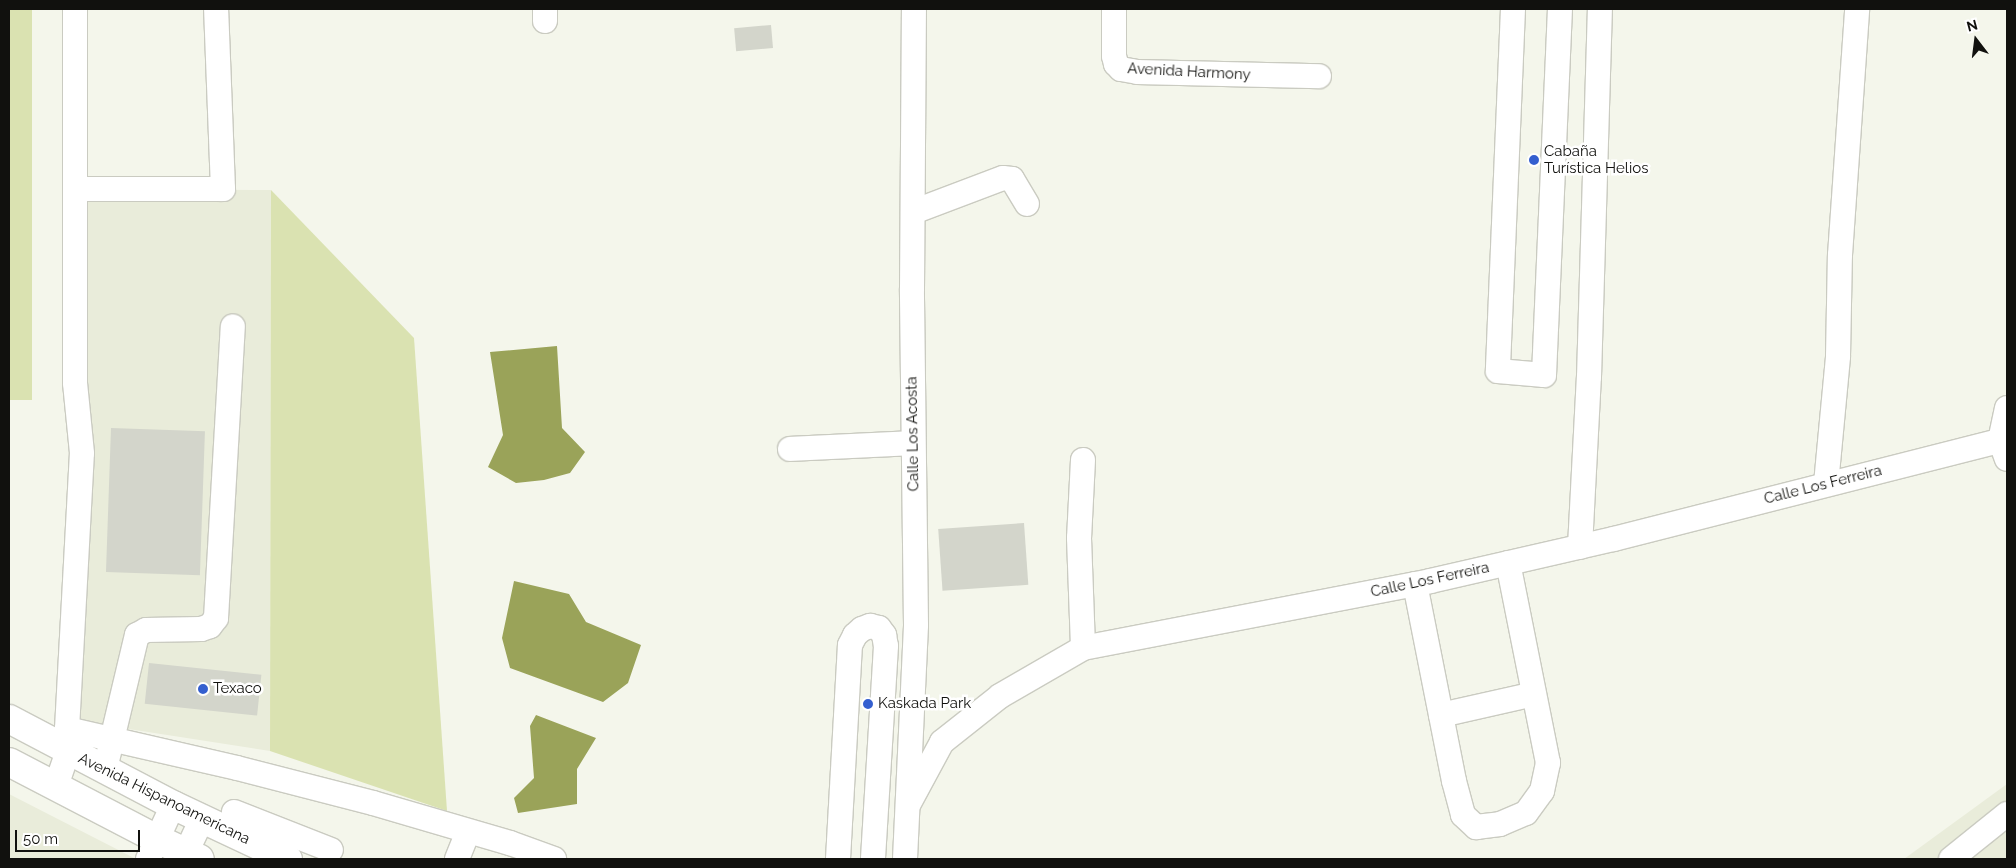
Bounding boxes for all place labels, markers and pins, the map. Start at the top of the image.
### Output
place label: Cabaña Turística Helios [1544,142,1648,177]
marker: Cabaña Turística Helios [1528,154,1540,166]
place label: Texaco [213,680,262,698]
marker: Texaco [197,683,209,695]
place label: Kaskada Park [878,695,971,713]
marker: Kaskada Park [862,698,874,710]

